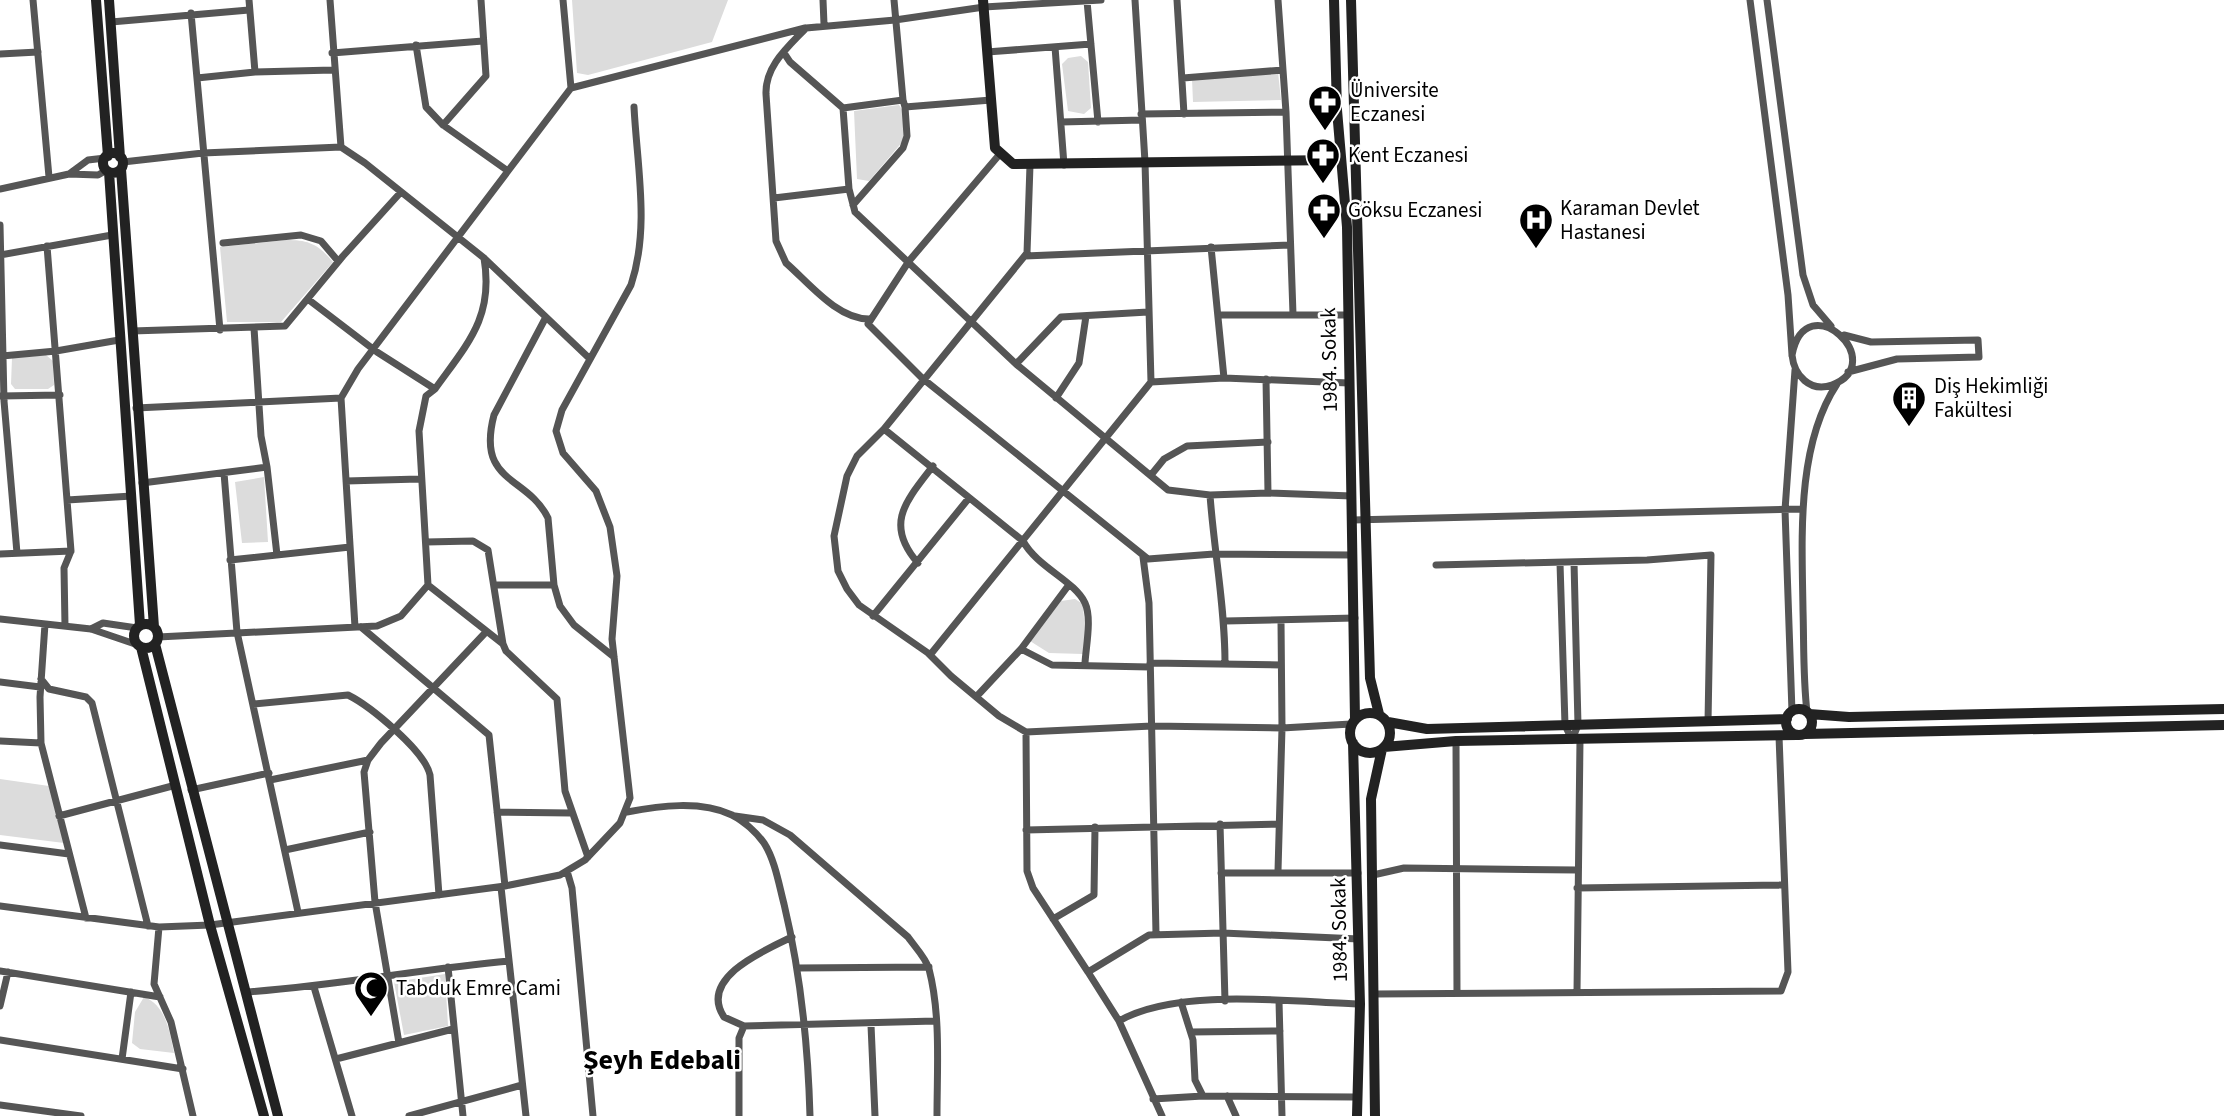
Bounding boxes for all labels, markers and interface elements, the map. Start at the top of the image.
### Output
place label: Üniversite Eczanesi [1350,75,1439,129]
pharmacy icon: Üniversite Eczanesi [1306,83,1344,132]
pharmacy icon: Kent Eczanesi [1304,136,1342,185]
place label: Kent Eczanesi [1348,140,1469,170]
pharmacy icon: Göksu Eczanesi [1305,191,1343,240]
place label: Karaman Devlet Hastanesi [1560,193,1700,247]
place label: Göksu Eczanesi [1348,195,1483,225]
hospital icon: Karaman Devlet Hastanesi [1517,201,1555,250]
street label: 1984. Sokak [1313,307,1345,413]
place label: Diş Hekimliği Fakültesi [1934,371,2048,425]
building icon: Diş Hekimliği Fakültesi [1890,379,1928,428]
street label: 1984. Sokak [1323,877,1355,983]
mosque icon: Tabduk Emre Cami [352,969,390,1018]
place label: Tabduk Emre Cami [396,973,561,1003]
district label: Şeyh Edebali [583,1040,741,1080]

